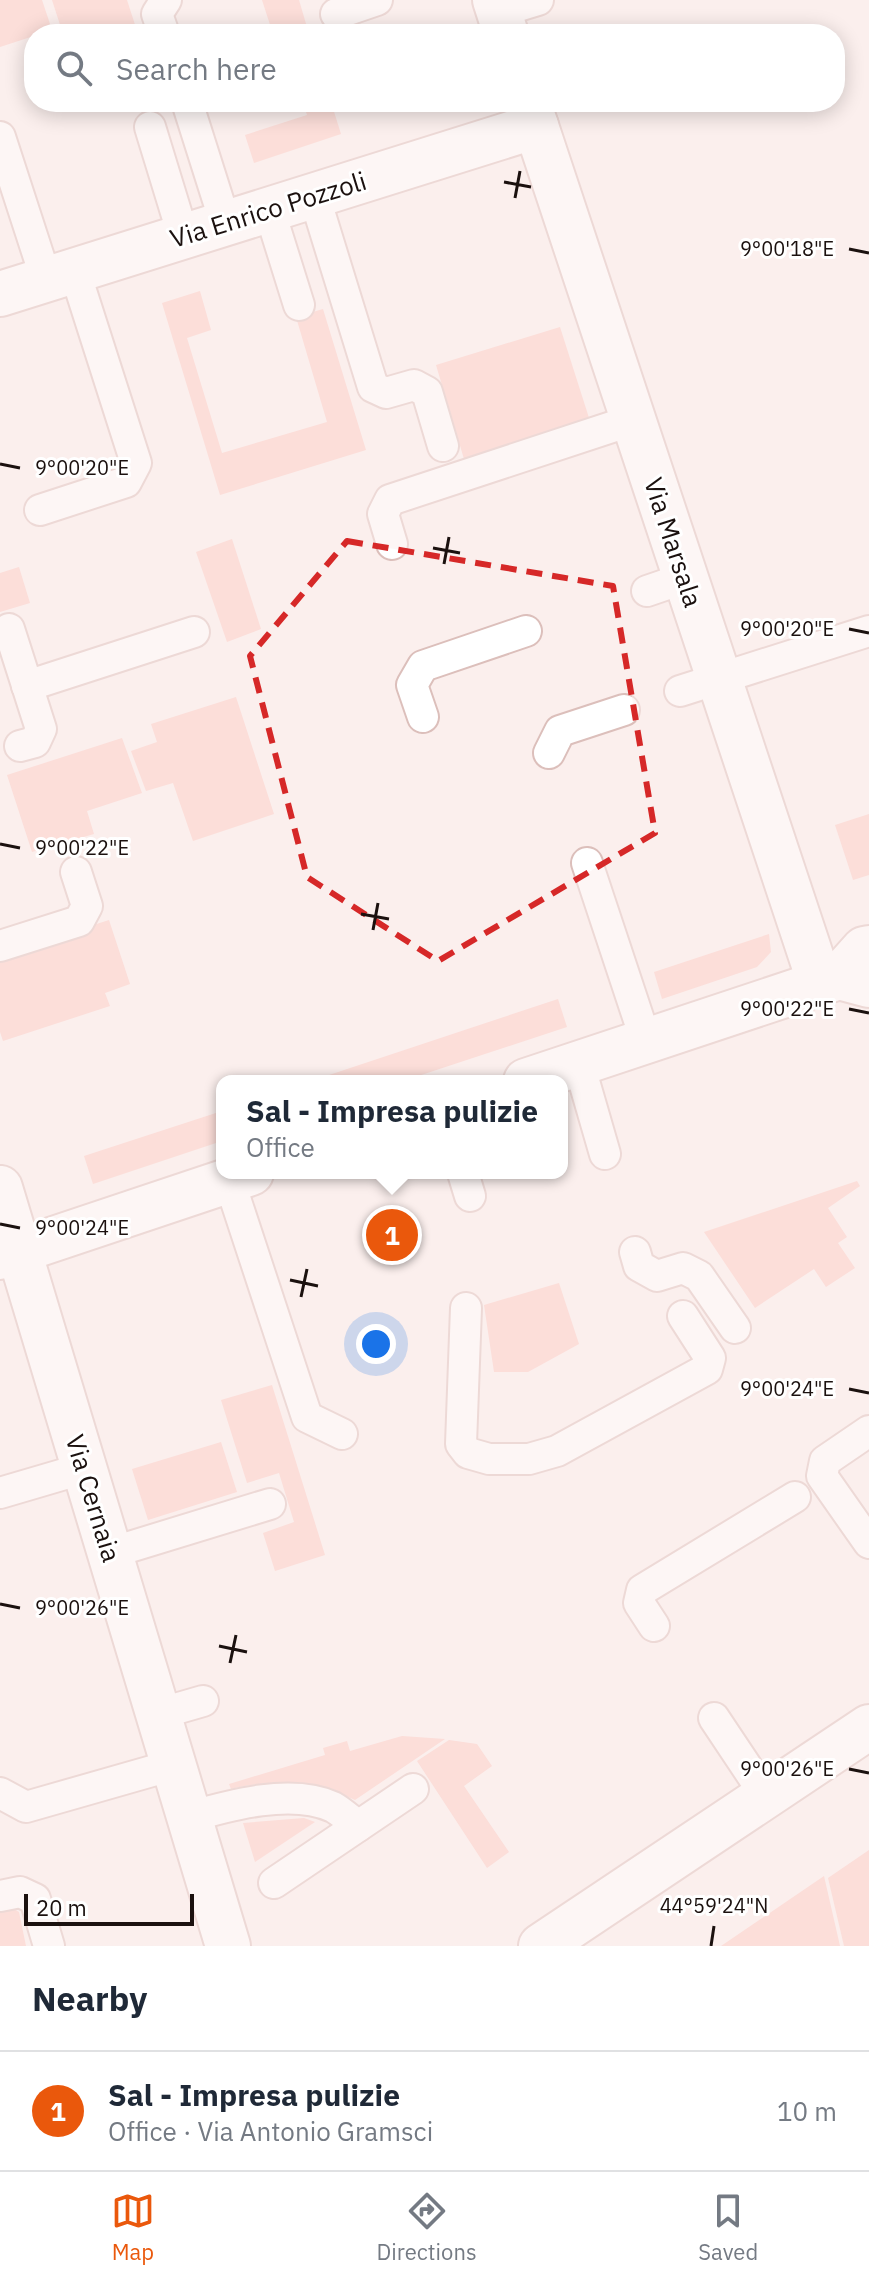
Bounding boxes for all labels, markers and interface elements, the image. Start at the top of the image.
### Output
search box [24,24,845,112]
icon: search [52,46,96,90]
text: Search here [116,49,277,88]
street label: Via Enrico Pozzoli [166,163,370,255]
text: 9°00'18"E [740,235,834,262]
text: 9°00'20"E [35,454,129,481]
street label: Via Marsala [637,473,711,611]
text: 9°00'20"E [740,615,834,642]
text: 9°00'22"E [35,834,129,861]
text: 9°00'22"E [740,995,834,1022]
popup [216,1075,568,1179]
text: Sal - Impresa pulizie [246,1091,538,1130]
text: Office [246,1130,315,1164]
pin: 1 [366,1205,418,1265]
text: 9°00'24"E [35,1214,129,1241]
your location [356,1324,396,1364]
text: 9°00'24"E [740,1375,834,1402]
street label: Via Cernaia [59,1430,129,1566]
text: 9°00'26"E [35,1594,129,1621]
text: 9°00'26"E [740,1755,834,1782]
scale bar [24,1890,194,1926]
text: 44°59'24"N [660,1892,768,1919]
text: 20 m [36,1893,87,1922]
text: Nearby [32,1976,147,2020]
text: Sal - Impresa pulizie [108,2075,400,2114]
text: 1 [50,2094,66,2128]
text: 10 m [777,2094,837,2128]
text: Office · Via Antonio Gramsci [108,2114,433,2148]
tab: Map [111,2189,155,2266]
tab: Directions [377,2189,477,2266]
tab: Saved [698,2189,758,2266]

